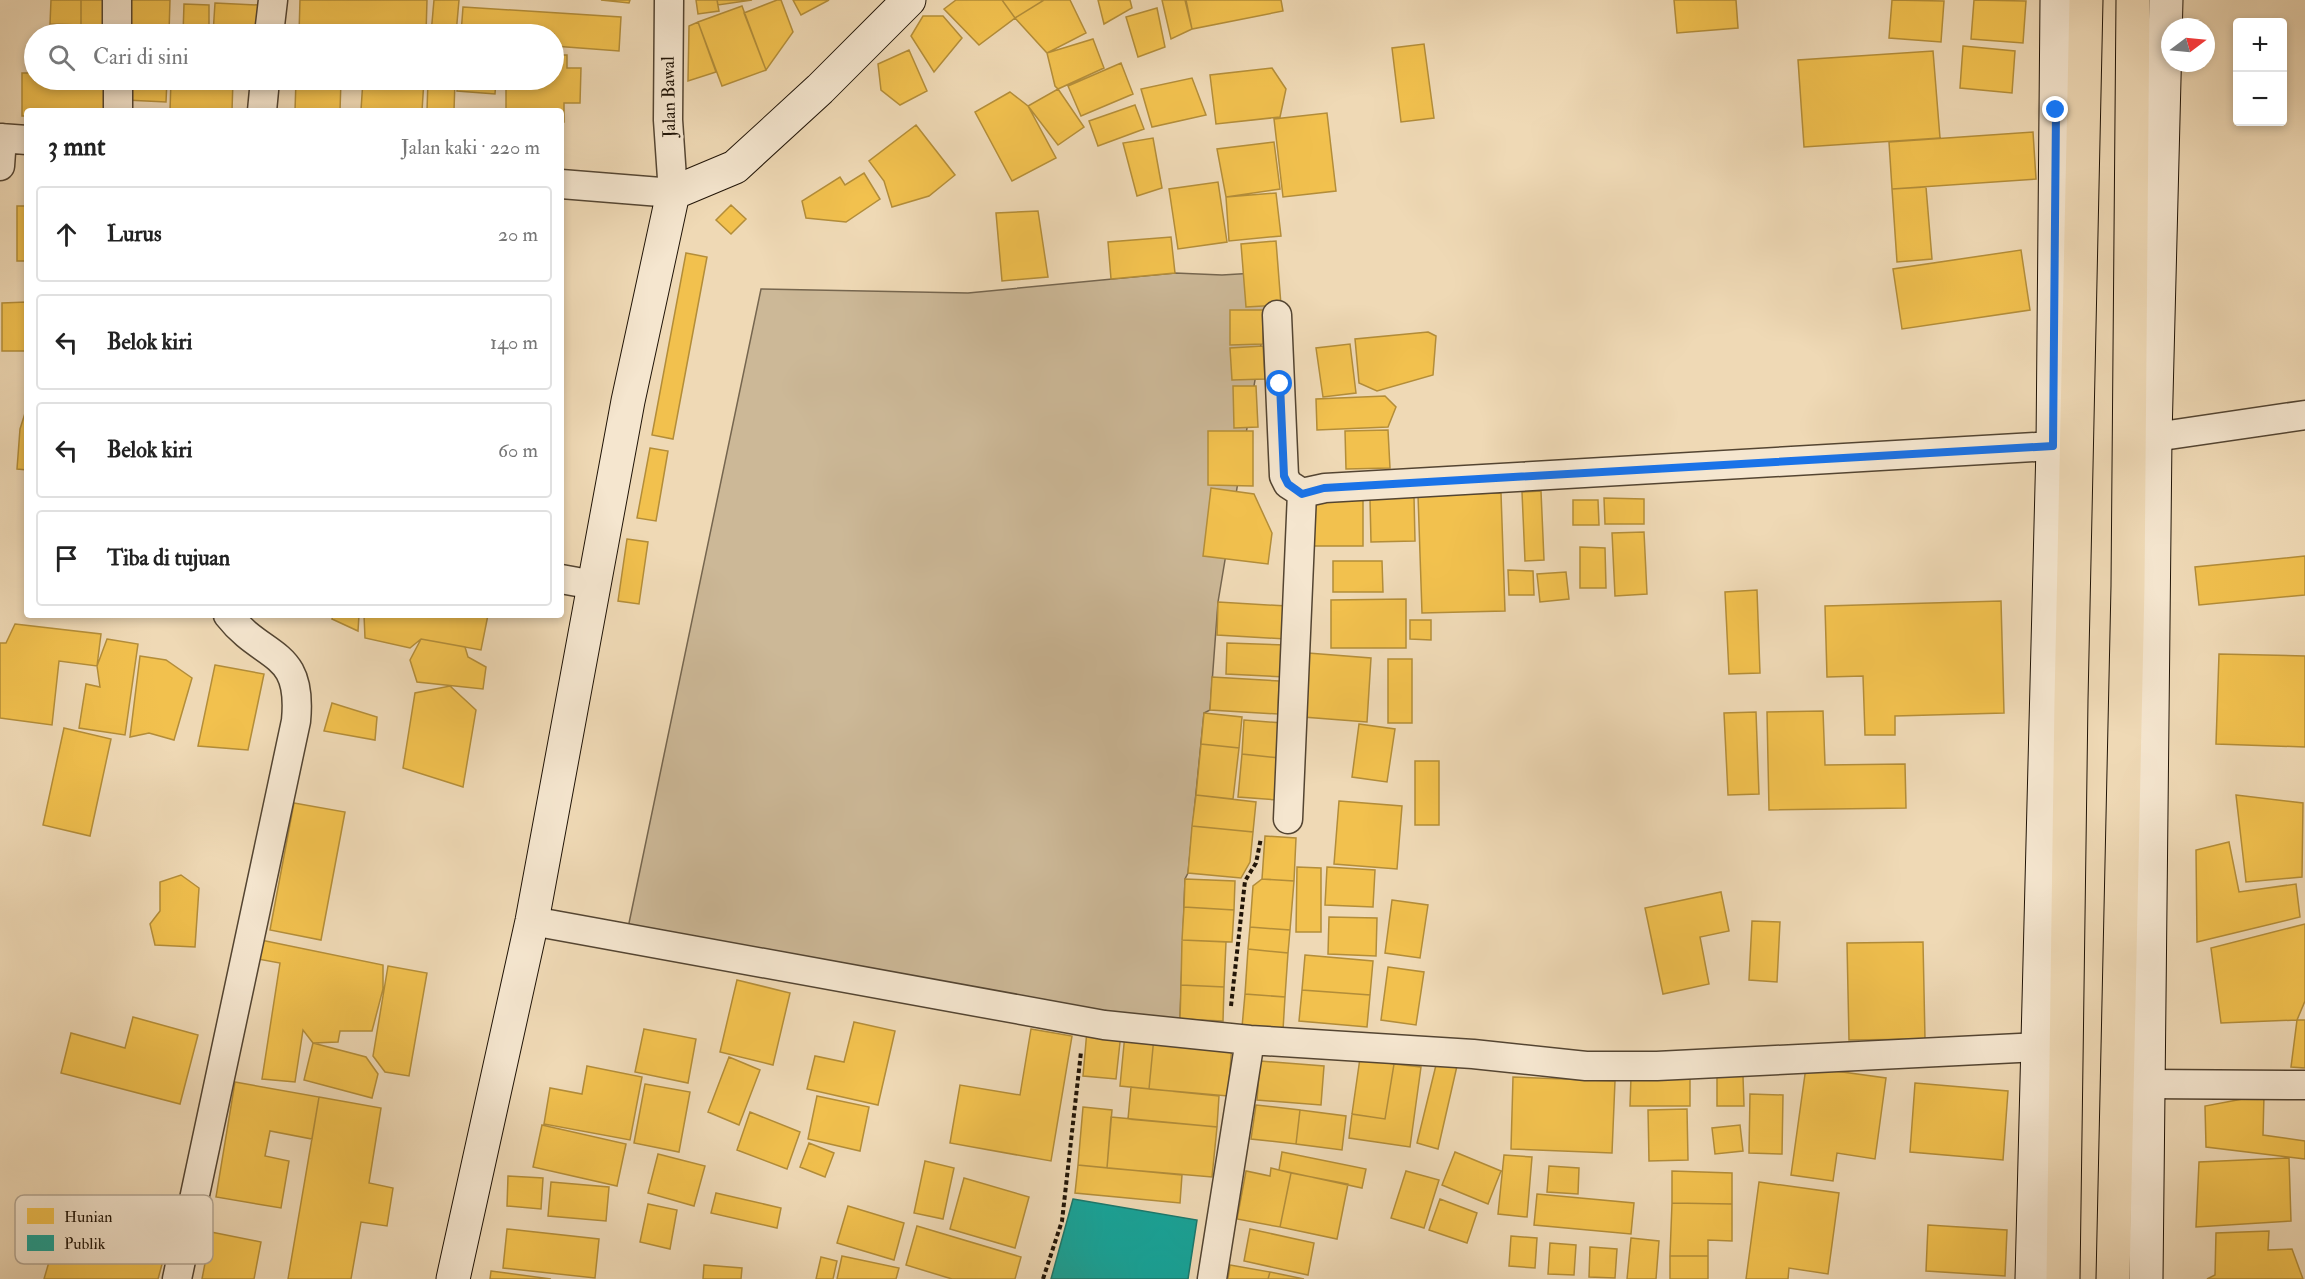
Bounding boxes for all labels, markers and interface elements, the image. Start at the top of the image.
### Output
north arrow [2161,18,2215,72]
map controls [2233,18,2287,126]
button: + [2233,18,2287,72]
search box [24,24,564,90]
icon: search [45,41,78,74]
text: Cari di sini [93,43,189,71]
street label: Jalan Bawal [657,56,681,139]
button: − [2233,72,2287,126]
route end [2042,96,2068,122]
text: 3 mnt [48,131,105,163]
text: Jalan kaki · 220 m [401,135,540,160]
icon: ahead [50,218,83,251]
text: Lurus [107,220,161,248]
text: 20 m [498,222,538,247]
icon: left [50,326,83,359]
text: Belok kiri [107,328,192,356]
text: 140 m [490,330,538,355]
route start [1266,370,1292,396]
icon: left [50,434,83,467]
text: Belok kiri [107,436,192,464]
text: 60 m [498,438,538,463]
icon: arrive [50,542,83,575]
text: Tiba di tujuan [107,544,230,572]
legend [15,1195,213,1264]
text: Hunian [64,1207,113,1227]
text: Publik [64,1234,106,1254]

